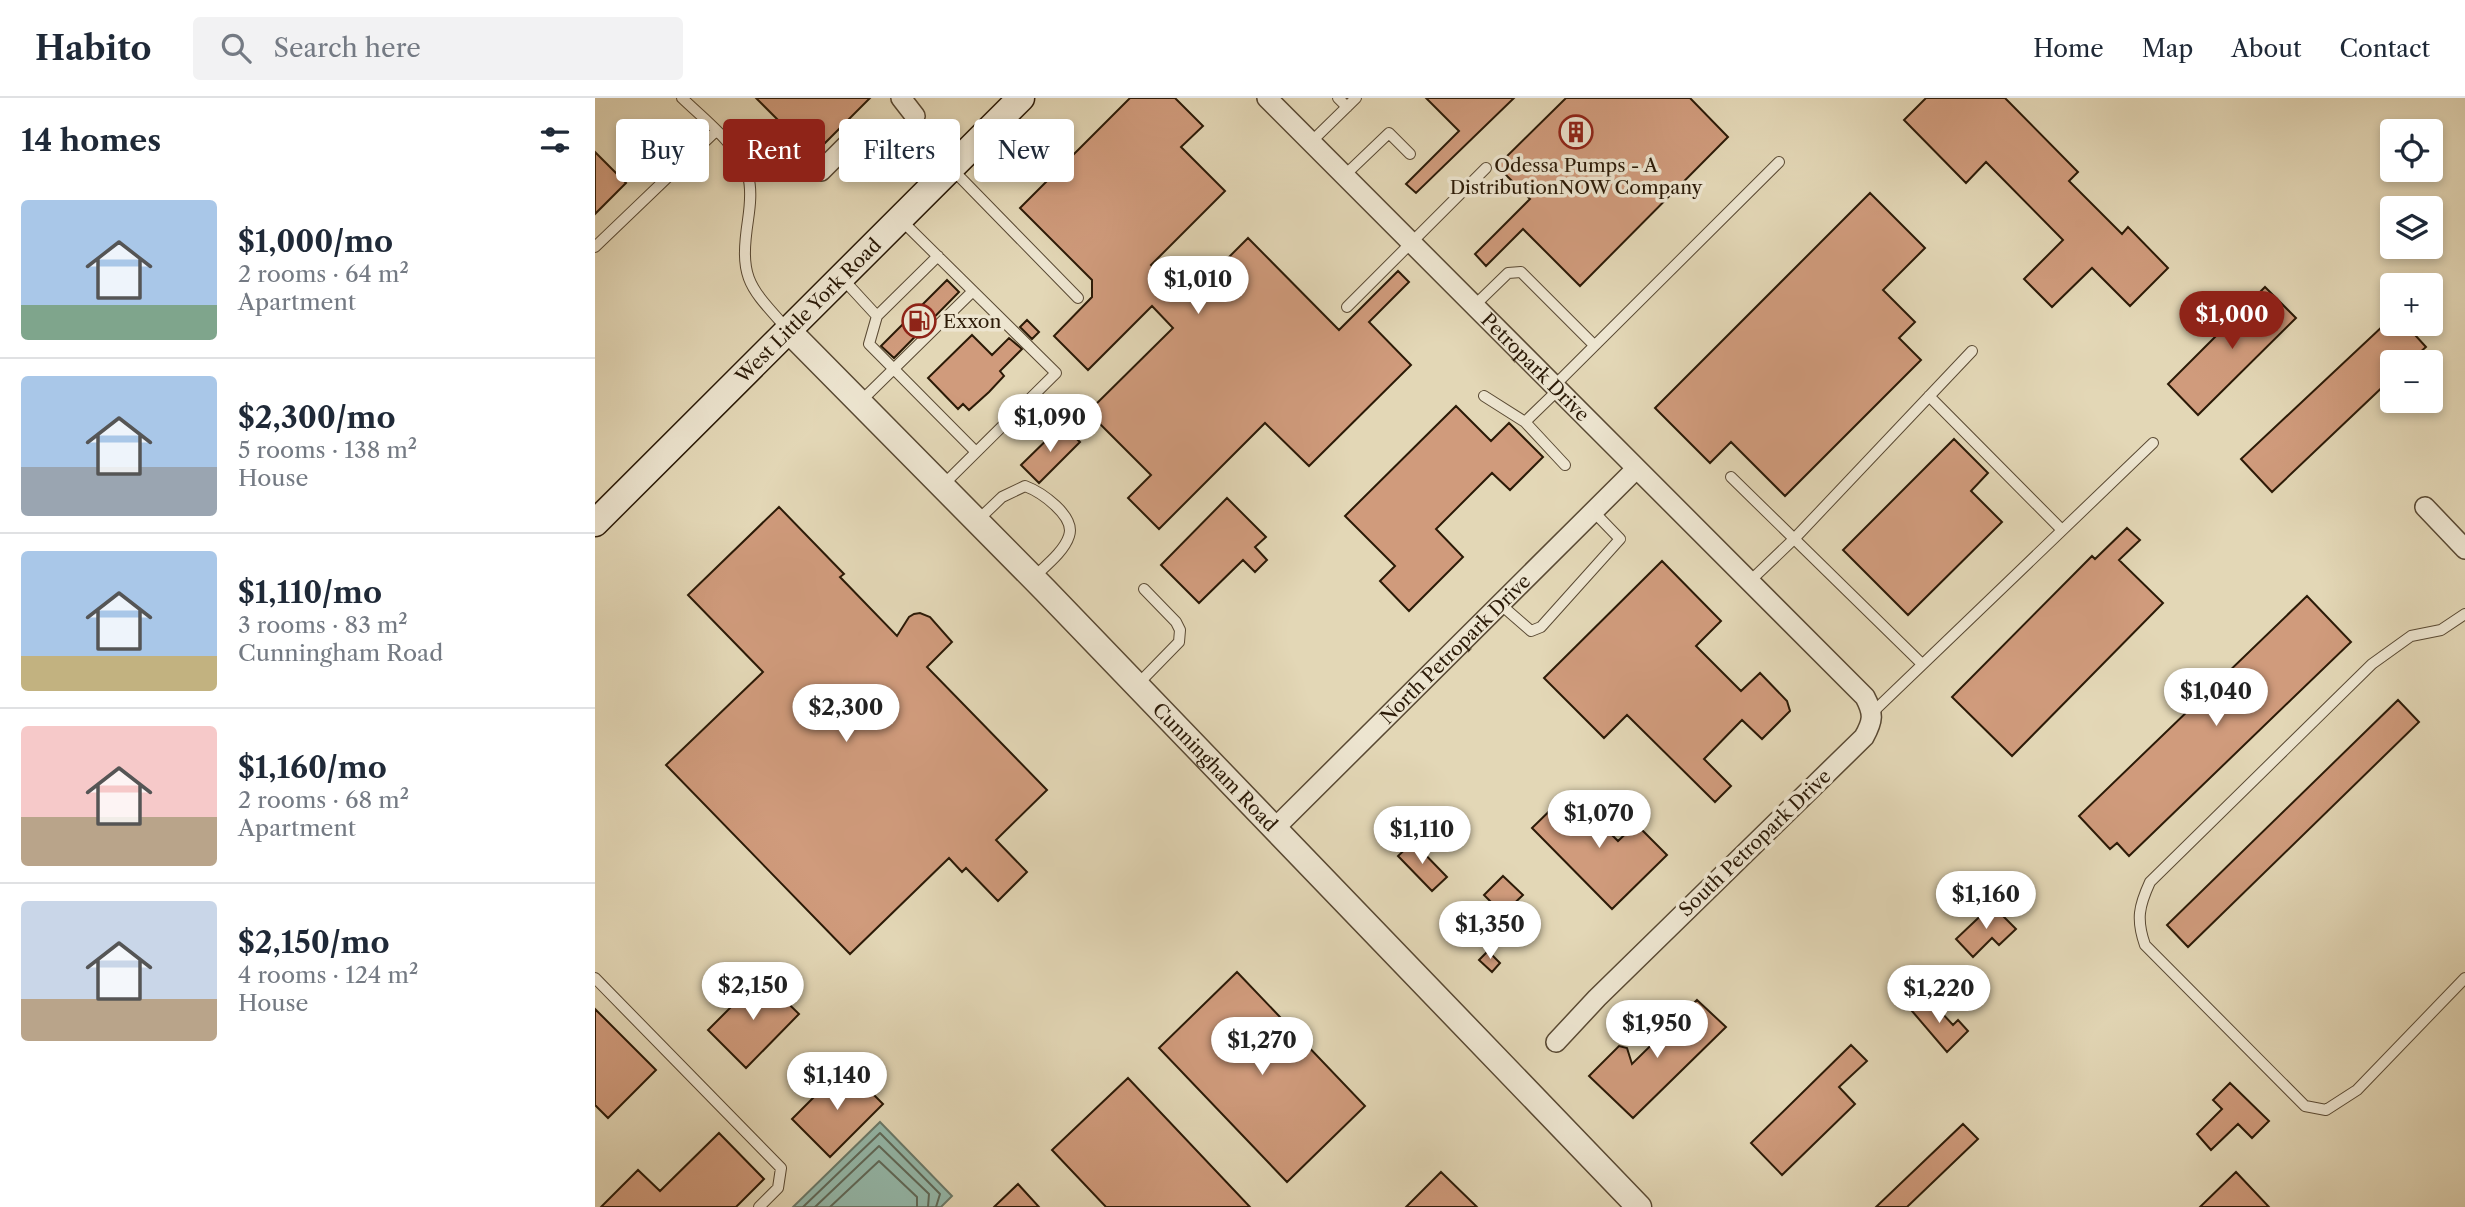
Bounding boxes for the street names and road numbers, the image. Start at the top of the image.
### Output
street label: West Little York Road [730,233,886,388]
street label: Petropark Drive [1477,308,1594,426]
street label: North Petropark Drive [1375,569,1535,728]
street label: Cunningham Road [1148,698,1283,836]
street label: South Petropark Drive [1674,765,1836,921]

